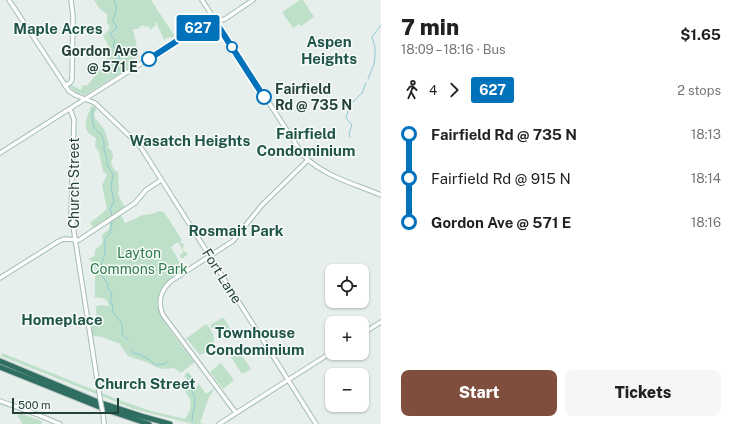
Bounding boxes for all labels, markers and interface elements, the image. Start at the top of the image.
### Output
text: 7 min [401,14,459,40]
line badge: 627 [175,15,221,41]
district label: Maple Acres [13,20,103,37]
text: 627 [185,20,211,36]
text: $1.65 [680,26,721,43]
district label: Aspen Heights [301,33,357,67]
unlabelled marker [226,41,238,53]
text: 18:09 – 18:16 · Bus [401,42,506,57]
place label: Gordon Ave @ 571 E [61,43,138,75]
marker: Gordon Ave @ 571 E [141,51,157,67]
icon: walk [401,79,423,101]
icon: forward [443,79,465,101]
place label: Fairfield Rd @ 735 N [275,81,352,113]
text: 627 [479,82,506,98]
text: 4 [429,83,437,98]
text: 2 stops [677,83,721,98]
marker: Fairfield Rd @ 735 N [256,89,272,105]
district label: Fairfield Condominium [257,125,355,159]
text: Fairfield Rd @ 735 N [431,126,577,143]
text: 18:13 [691,127,721,142]
district label: Wasatch Heights [130,132,251,149]
street label: Church Street [66,137,82,229]
text: Fairfield Rd @ 915 N [431,170,571,187]
text: 18:14 [691,171,721,186]
text: Gordon Ave @ 571 E [431,214,571,231]
text: 18:16 [691,215,721,230]
district label: Rosmait Park [188,222,284,239]
park label: Layton Commons Park [90,245,188,277]
street label: Fort Lane [199,246,245,306]
map controls [325,264,369,412]
button: locate [325,264,369,308]
district label: Homeplace [21,311,103,328]
button: + [325,316,369,360]
district label: Townhouse Condominium [206,324,304,358]
button: − [325,368,369,412]
button: Start [401,370,557,416]
button: Tickets [565,370,721,416]
district label: Church Street [94,375,196,392]
scale bar [12,396,119,415]
text: 500 m [18,399,51,411]

